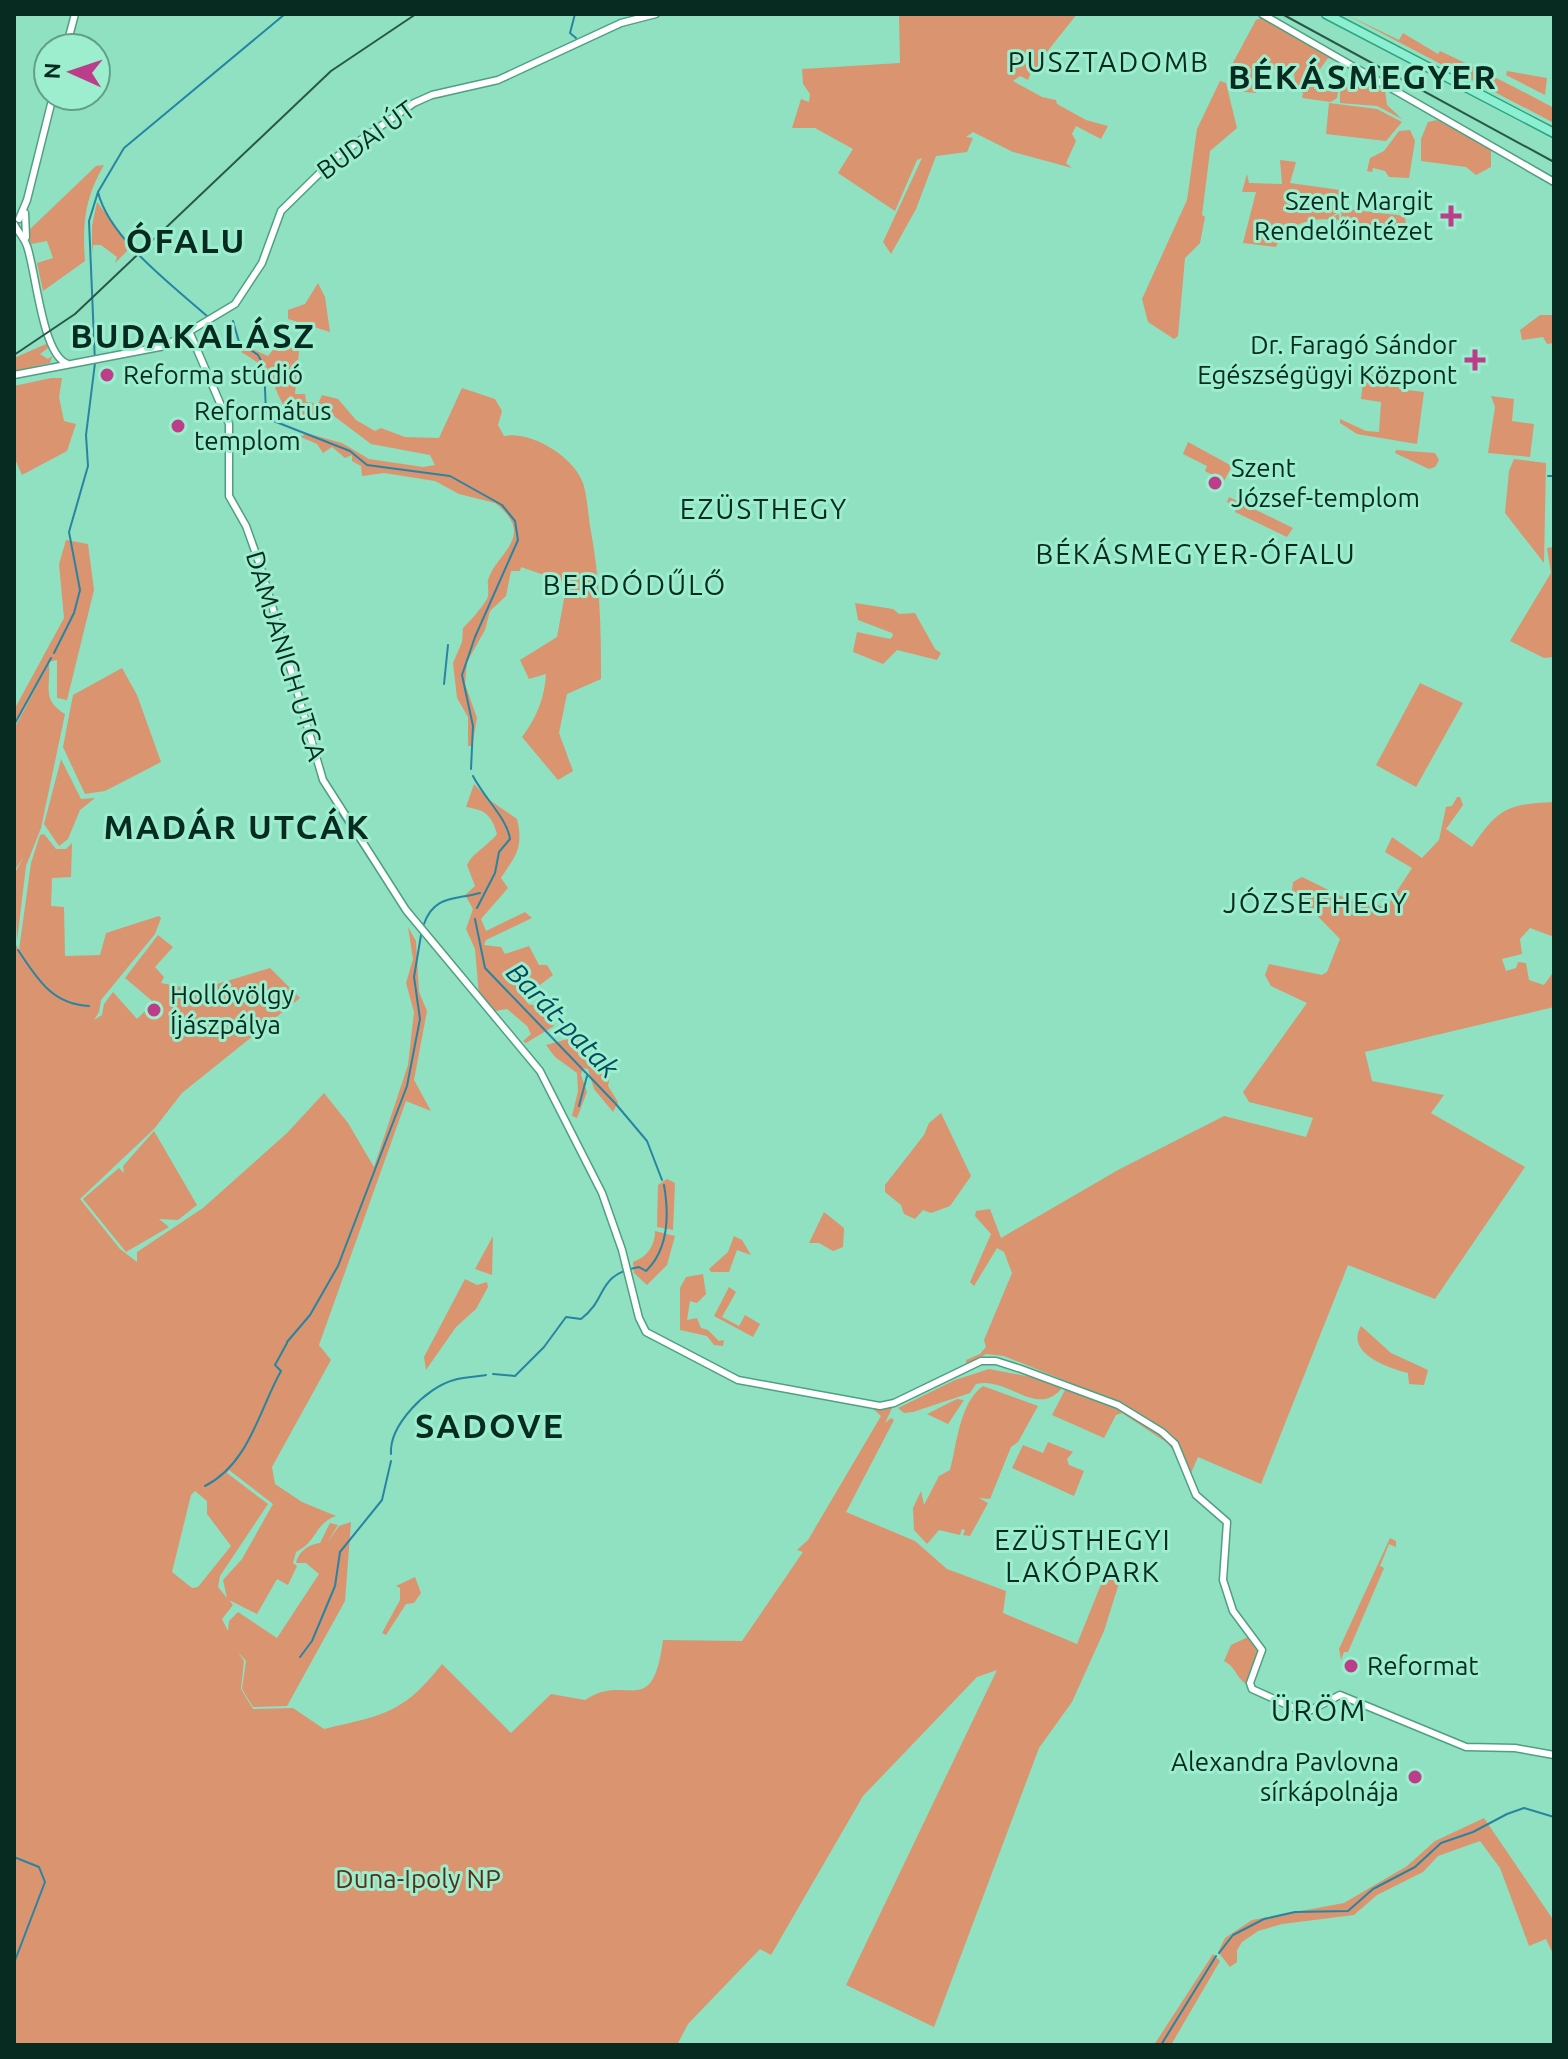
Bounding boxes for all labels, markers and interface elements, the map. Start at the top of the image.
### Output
north arrow [32,32,112,112]
district label: PUSZTADOMB [1008,46,1210,77]
district label: BÉKÁSMEGYER [1228,57,1498,95]
text: N [39,62,64,80]
street label: BUDAI ÚT [310,94,420,185]
place label: Szent Margit Rendelőintézet [1254,186,1433,245]
marker: Szent Margit Rendelőintézet [1440,205,1462,227]
district label: ÓFALU [126,221,246,259]
district label: BUDAKALÁSZ [70,316,316,354]
place label: Dr. Faragó Sándor Egészségügyi Központ [1197,330,1457,389]
marker: Dr. Faragó Sándor Egészségügyi Központ [1464,349,1486,371]
place label: Reforma stúdió [123,360,303,389]
marker: Reforma stúdió [98,366,116,384]
place label: Református templom [194,396,332,455]
marker: Református templom [169,417,187,435]
place label: Szent József-templom [1231,453,1420,512]
marker: Szent József-templom [1206,474,1224,492]
district label: EZÜSTHEGY [680,493,848,524]
district label: BÉKÁSMEGYER-ÓFALU [1035,537,1357,569]
street label: DAMJANICH UTCA [241,548,332,764]
district label: BERDÓDŰLŐ [543,568,727,600]
district label: MADÁR UTCÁK [103,807,371,845]
district label: JÓZSEFHEGY [1223,886,1409,918]
water label: Barát-patak [501,956,626,1084]
place label: Hollóvölgy Íjászpálya [170,980,294,1039]
marker: Hollóvölgy Íjászpálya [145,1001,163,1019]
district label: SADOVE [415,1406,565,1444]
district label: EZÜSTHEGYI LAKÓPARK [994,1524,1172,1587]
place label: Reformat [1367,1651,1478,1680]
marker: Reformat [1342,1657,1360,1675]
district label: ÜRÖM [1271,1693,1367,1727]
place label: Alexandra Pavlovna sírkápolnája [1171,1747,1399,1806]
marker: Alexandra Pavlovna sírkápolnája [1406,1768,1424,1786]
park label: Duna-Ipoly NP [335,1864,501,1893]

